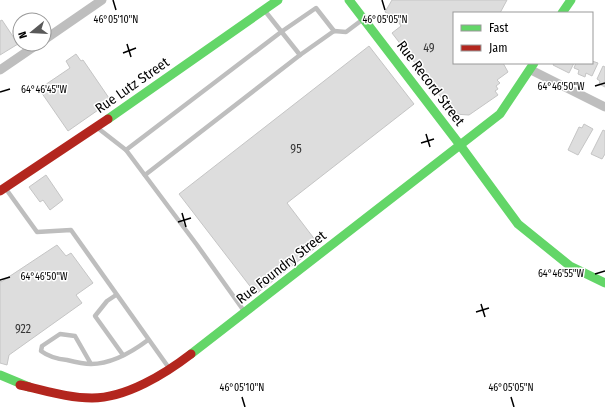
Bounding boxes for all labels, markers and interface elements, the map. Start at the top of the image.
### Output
north arrow [12,12,52,52]
legend [453,12,593,64]
text: 46°05'10"N [94,14,138,26]
text: 46°05'05"N [362,14,408,26]
text: Fast [489,21,508,35]
text: N [16,30,30,40]
street label: Rue Record Street [393,37,468,130]
house number: 49 [423,41,435,55]
text: Jam [489,41,507,55]
street label: Rue Lutz Street [92,53,173,117]
text: 64°46'50"W [537,81,585,93]
text: 64°46'45"W [21,84,68,96]
house number: 95 [290,142,302,156]
street label: Rue Foundry Street [233,227,330,308]
text: 64°46'55"W [538,268,585,280]
text: 64°46'50"W [20,271,68,283]
house number: 922 [15,322,31,336]
text: 46°05'10"N [220,382,264,394]
text: 46°05'05"N [488,382,534,394]

